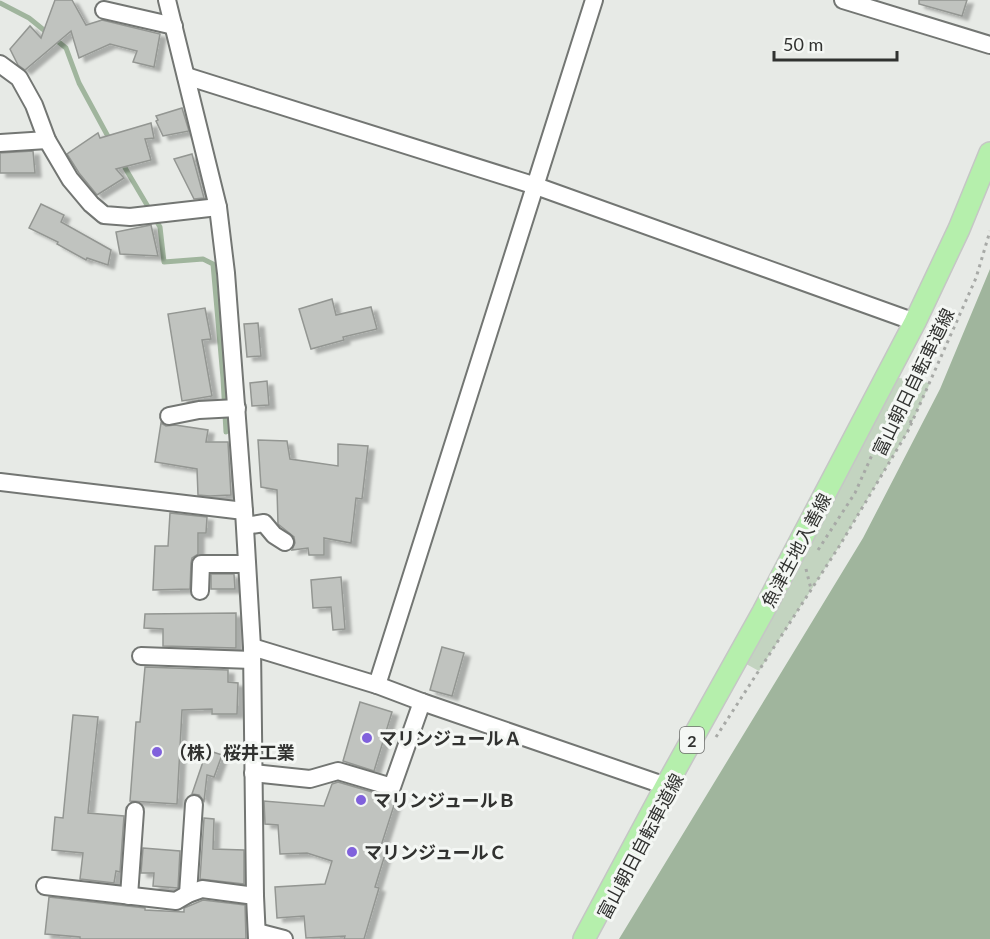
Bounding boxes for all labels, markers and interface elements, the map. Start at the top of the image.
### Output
scale bar [774,24,897,62]
text: 50 m [783,33,823,55]
street label: 富山朝日自転車道線 [868,304,958,460]
street label: 魚津生地入善線 [757,489,835,611]
place label: マリンジュールＡ [379,727,522,749]
road number: 2 [680,727,704,753]
marker: マリンジュールＡ [360,731,374,745]
place label: （株）桜井工業 [169,741,295,763]
marker: （株）桜井工業 [150,745,164,759]
street label: 富山朝日自転車道線 [592,769,688,923]
place label: マリンジュールＢ [373,789,516,811]
marker: マリンジュールＢ [354,793,368,807]
place label: マリンジュールＣ [364,841,507,863]
marker: マリンジュールＣ [345,845,359,859]

